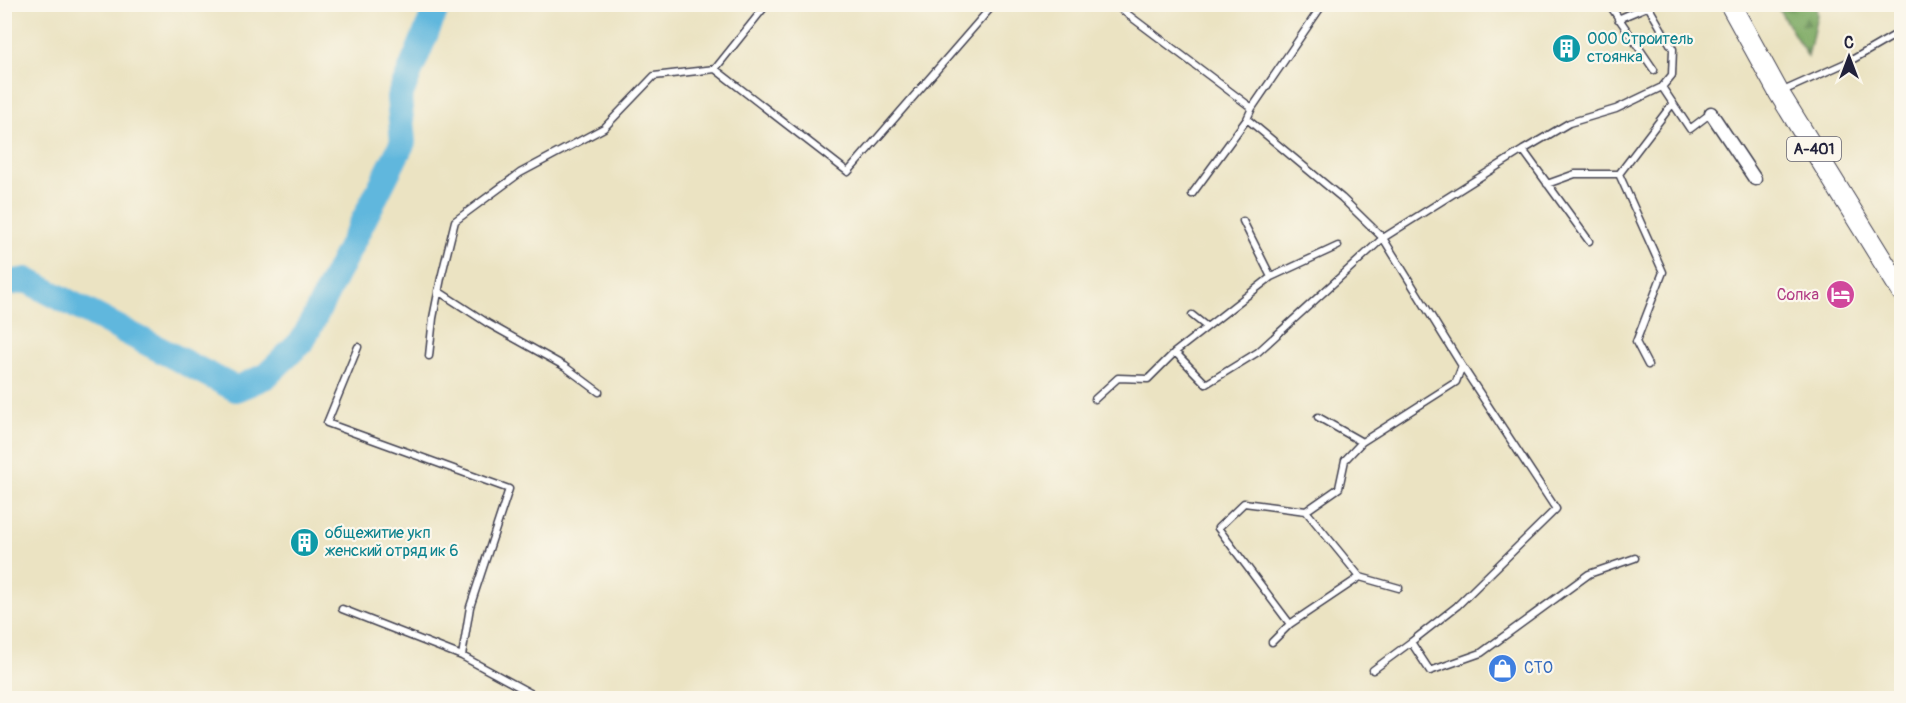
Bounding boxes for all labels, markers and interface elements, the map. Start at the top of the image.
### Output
north arrow [1819,27,1879,87]
place label: ООО Строитель стоянка [1587,29,1694,67]
building icon: ООО Строитель стоянка [1550,32,1582,64]
text: С [1844,33,1854,53]
road number: А-401 [1787,137,1841,161]
hotel icon: Сопка [1824,279,1856,311]
place label: Сопка [1777,285,1819,305]
place label: общежитие укп женский отряд ик 6 [325,523,459,561]
building icon: общежитие укп женский отряд ик 6 [288,526,320,558]
shop icon: СТО [1487,652,1519,684]
place label: СТО [1524,658,1553,678]

